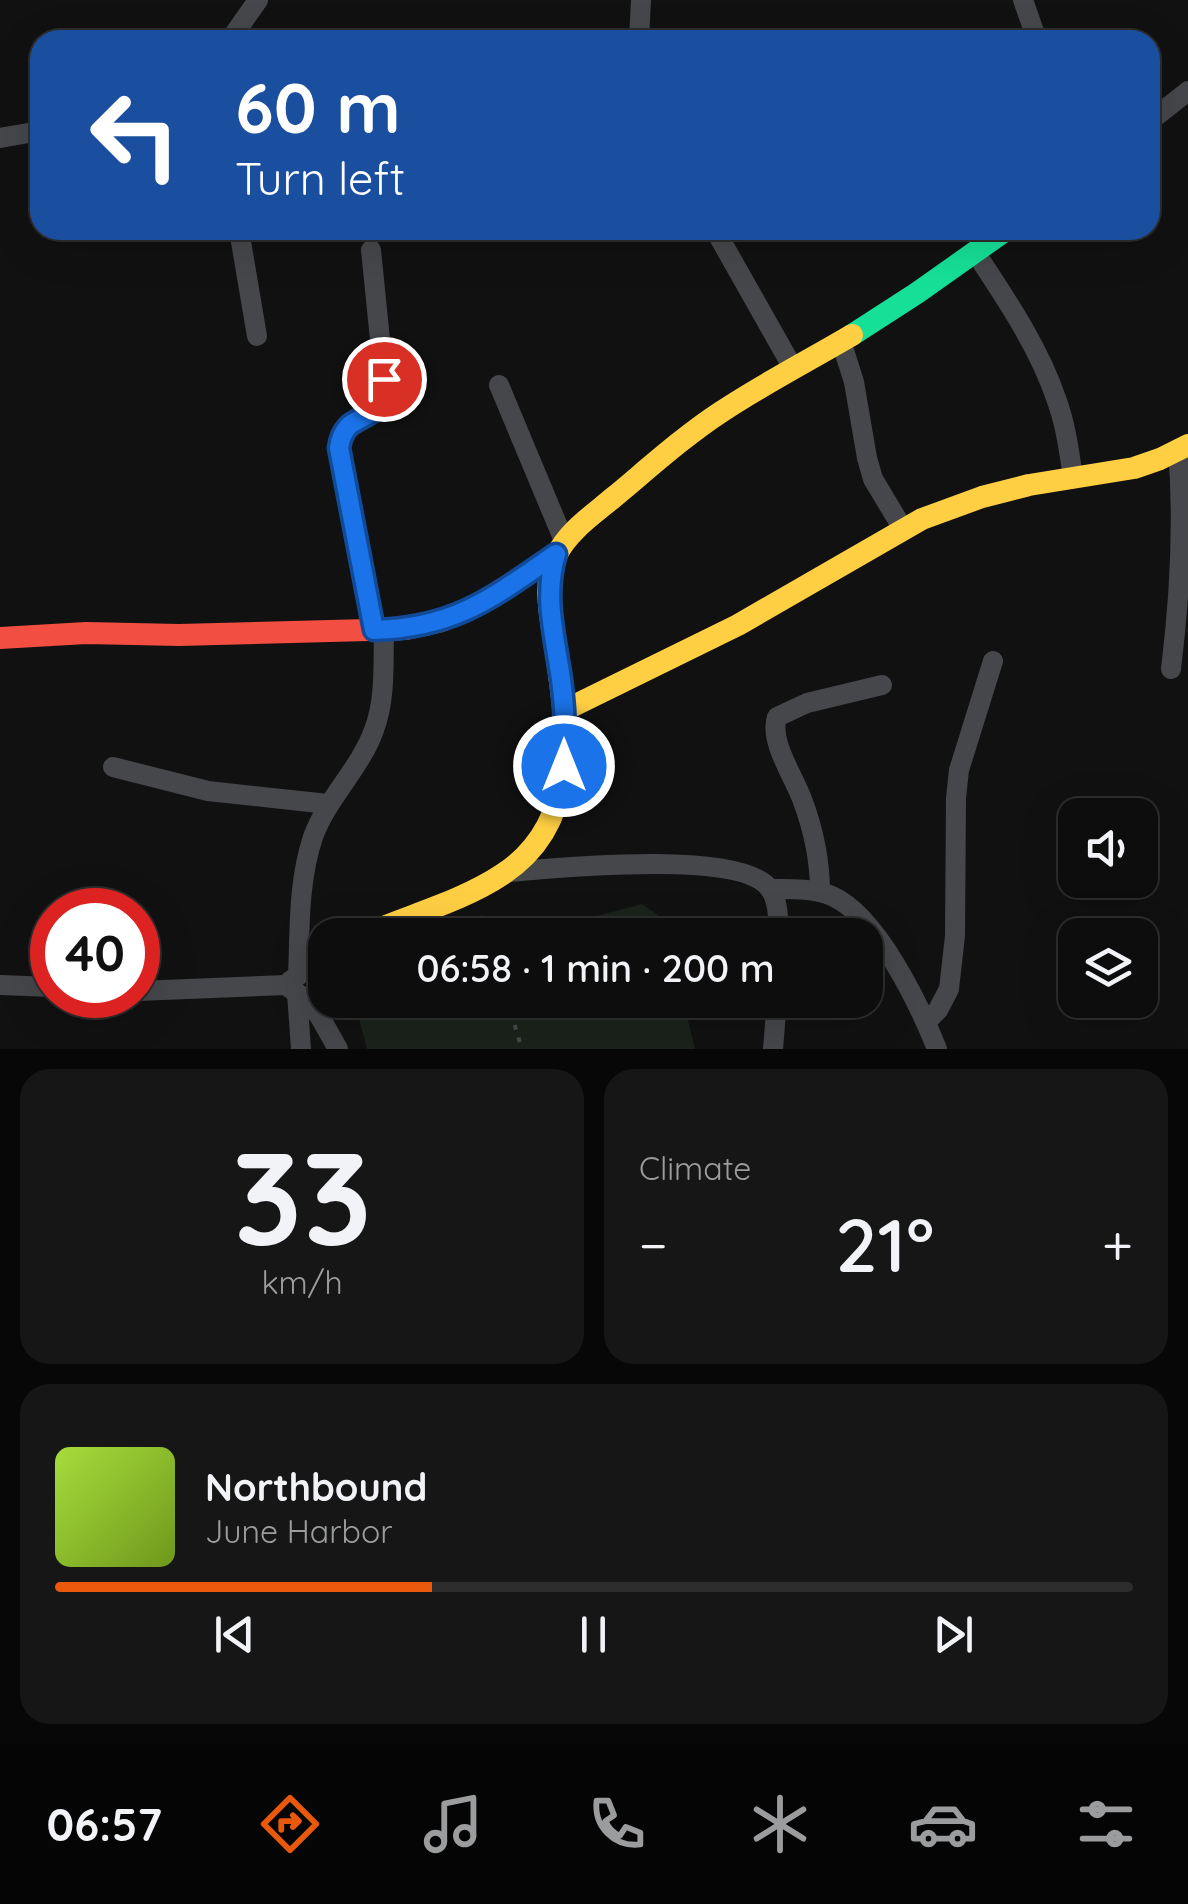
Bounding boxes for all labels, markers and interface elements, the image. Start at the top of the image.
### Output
text: 60 m [235,63,401,151]
icon: left [70,70,200,200]
text: Turn left [235,150,405,206]
pin [342,337,427,422]
icon: arrive [357,352,412,407]
position arrow [512,714,616,818]
map controls [1058,798,1158,1018]
button: sound [1058,798,1158,898]
speed limit sign: 40 [30,888,160,1018]
button: layers [1058,918,1158,1018]
text: 06:58 · 1 min · 200 m [416,944,775,992]
text: 33 [232,1115,372,1278]
text: Climate [639,1148,751,1188]
text: 21° [835,1197,934,1291]
text: − [639,1210,668,1279]
text: + [1102,1210,1133,1279]
text: km/h [261,1262,343,1302]
text: Northbound [205,1463,427,1511]
text: June Harbor [205,1511,393,1551]
icon: previous [207,1607,262,1662]
icon: pause [566,1607,621,1662]
icon: next [926,1607,981,1662]
icon: directions [255,1789,325,1859]
icon: music [418,1789,488,1859]
icon: phone [582,1789,652,1859]
icon: climate [745,1789,815,1859]
icon: car [908,1789,978,1859]
icon: filters [1071,1789,1141,1859]
text: 06:57 [47,1796,162,1852]

